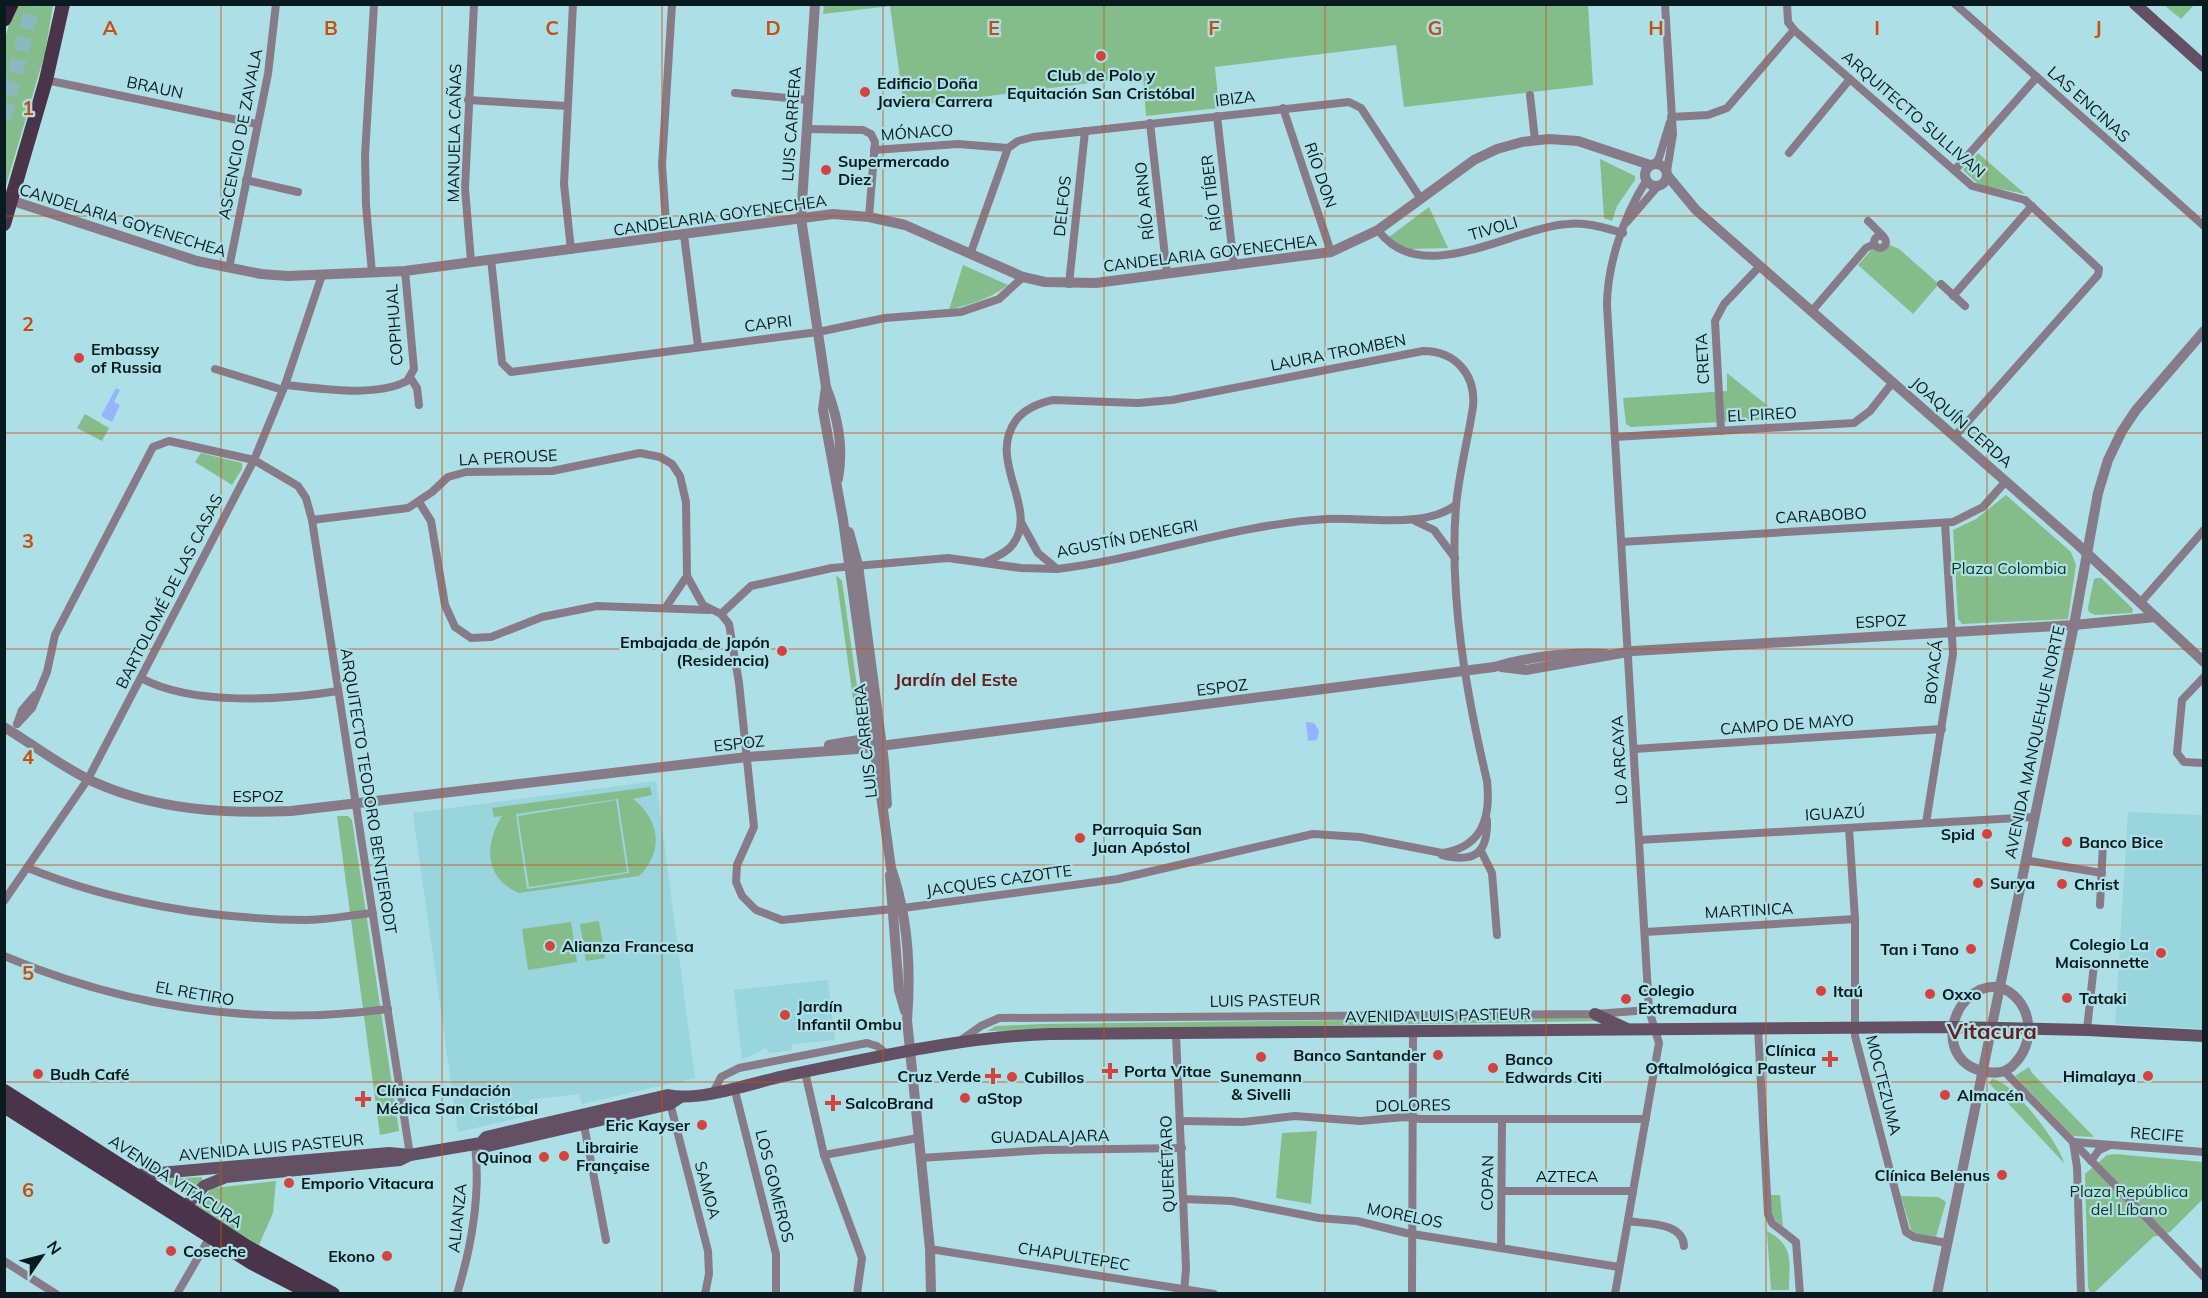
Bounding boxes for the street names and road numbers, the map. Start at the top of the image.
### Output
street label: ARQUITECTO SULLIVAN [1838,46,1990,182]
street label: ASCENCIO DE ZAVALA [214,47,266,221]
street label: LAS ENCINAS [2044,62,2134,146]
street label: MANUELA CAÑAS [443,63,465,203]
street label: LUIS CARRERA [777,66,805,182]
street label: BRAUN [125,71,185,103]
street label: IBIZA [1214,86,1256,110]
street label: MÓNACO [880,119,954,145]
street label: RÍO DON [1300,140,1342,210]
street label: RÍO TÍBER [1196,154,1226,232]
street label: RÍO ARNO [1130,161,1158,241]
street label: DELFOS [1049,175,1075,237]
street label: CANDELARIA GOYENECHEA [17,179,229,261]
street label: CANDELARIA GOYENECHEA [612,190,828,240]
street label: TIVOLI [1466,212,1520,244]
street label: CANDELARIA GOYENECHEA [1102,230,1318,276]
street label: COPIHUAL [381,283,407,367]
street label: CAPRI [743,310,793,336]
street label: LAURA TROMBEN [1269,329,1407,375]
street label: CRETA [1691,333,1713,385]
street label: JOAQUÍN CERDA [1907,372,2017,472]
street label: EL PIREO [1727,402,1797,426]
street label: LA PEROUSE [458,444,558,470]
street label: BARTOLOMÉ DE LAS CASAS [111,490,227,692]
street label: CARABOBO [1775,503,1867,527]
street label: AGUSTÍN DENEGRI [1054,514,1200,562]
street label: ESPOZ [1855,610,1907,632]
street label: AVENIDA MANQUEHUE NORTE [1999,624,2069,860]
street label: BOYACÁ [1920,638,1946,705]
street label: ARQUITECTO TEODORO BENTJERODT [336,647,402,936]
street label: ESPOZ [1195,674,1249,700]
street label: LUIS CARRERA [849,683,881,799]
street label: CAMPO DE MAYO [1719,709,1855,739]
street label: LO ARCAYA [1607,715,1631,805]
street label: ESPOZ [713,730,765,756]
street label: ESPOZ [232,786,284,806]
street label: IGUAZÚ [1804,801,1866,825]
street label: JACQUES CAZOTTE [925,860,1073,900]
street label: MARTINICA [1704,898,1794,922]
street label: EL RETIRO [154,976,236,1010]
street label: LUIS PASTEUR [1209,989,1321,1011]
street label: AVENIDA LUIS PASTEUR [1345,1003,1531,1027]
street label: MOCTEZUMA [1862,1033,1906,1137]
street label: DOLORES [1375,1094,1451,1116]
street label: QUERÉTARO [1155,1115,1179,1213]
street label: RECIFE [2129,1122,2185,1146]
street label: GUADALAJARA [990,1125,1110,1147]
street label: LOS GOMEROS [751,1128,799,1244]
street label: AVENIDA LUIS PASTEUR [177,1129,365,1165]
street label: AVENIDA VITACURA [105,1130,247,1232]
street label: COPAN [1477,1155,1497,1211]
street label: SAMOA [691,1159,725,1221]
street label: AZTECA [1536,1166,1599,1186]
street label: ALIANZA [443,1182,471,1254]
street label: MORELOS [1365,1198,1445,1232]
street label: CHAPULTEPEC [1016,1237,1132,1275]

